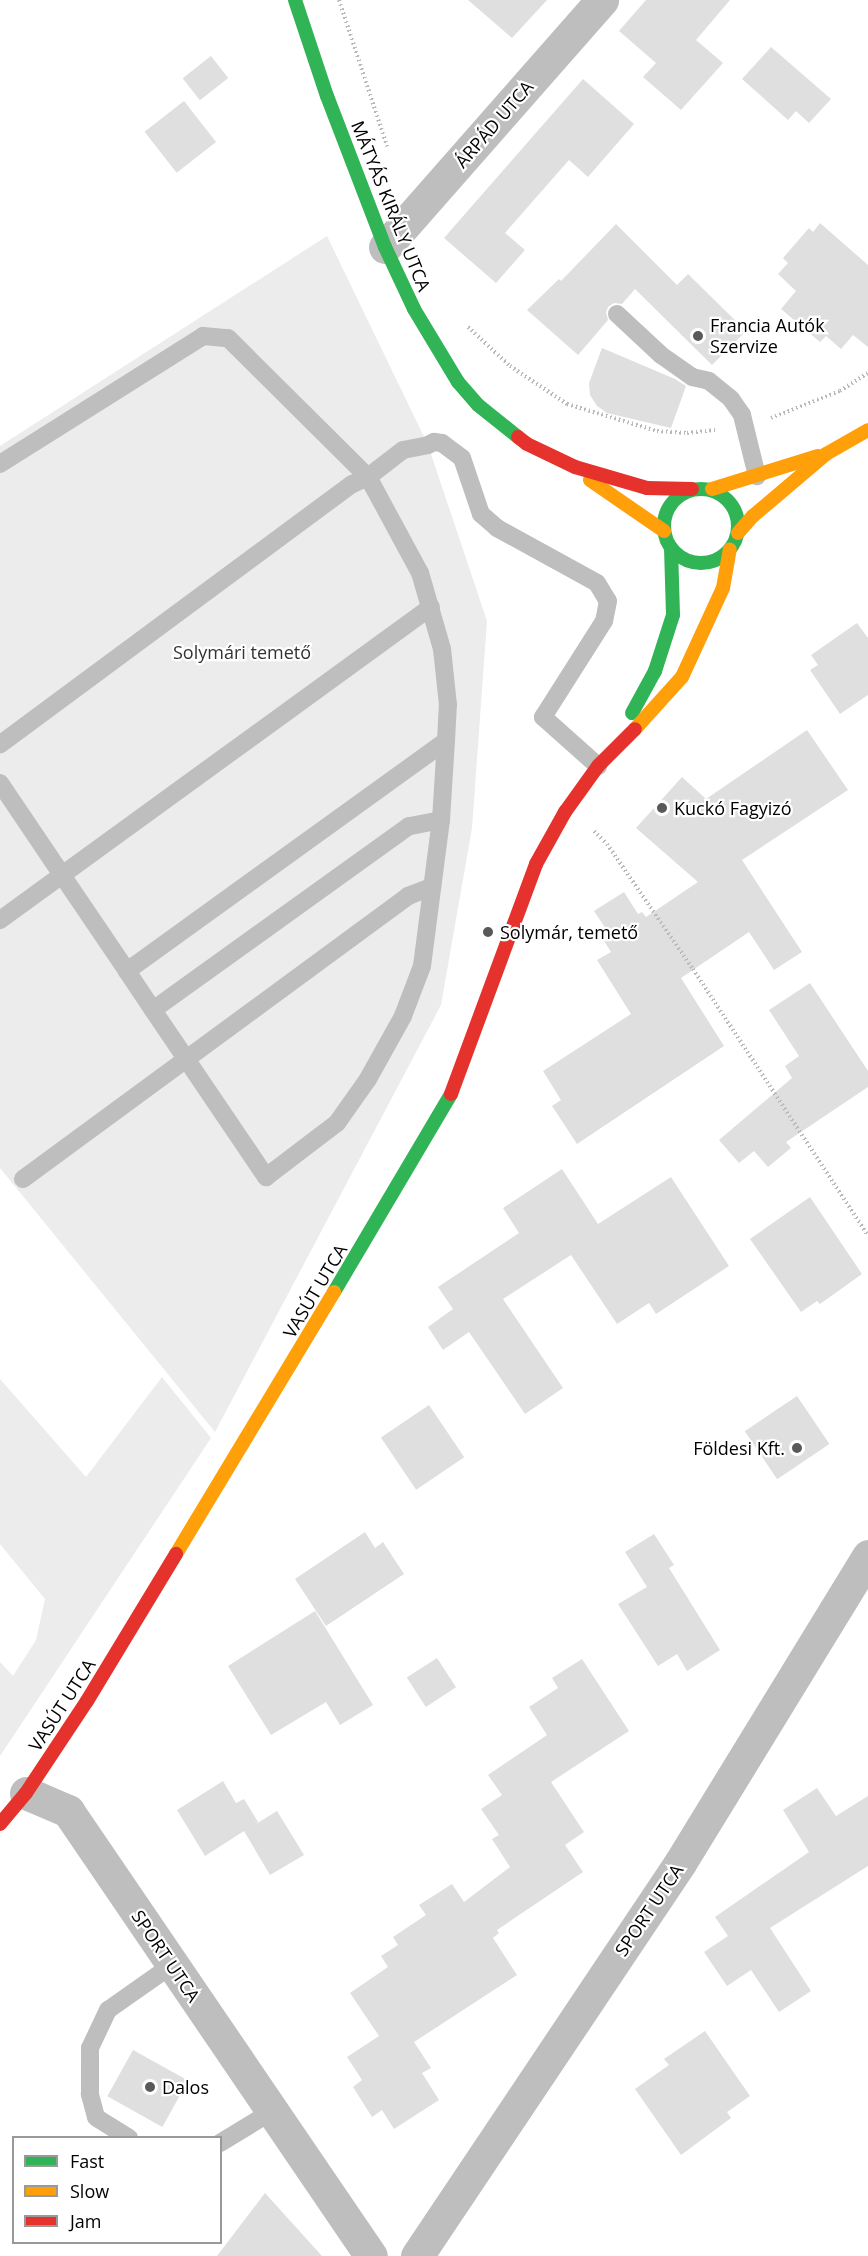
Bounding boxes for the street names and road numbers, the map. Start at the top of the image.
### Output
street label: ÁRPÁD UTCA [450,76,538,172]
street label: MÁTYÁS KIRÁLY UTCA [347,118,435,294]
street label: VASÚT UTCA [279,1240,351,1342]
street label: VASÚT UTCA [24,1655,100,1755]
street label: SPORT UTCA [610,1860,688,1960]
street label: SPORT UTCA [127,1906,205,2006]

